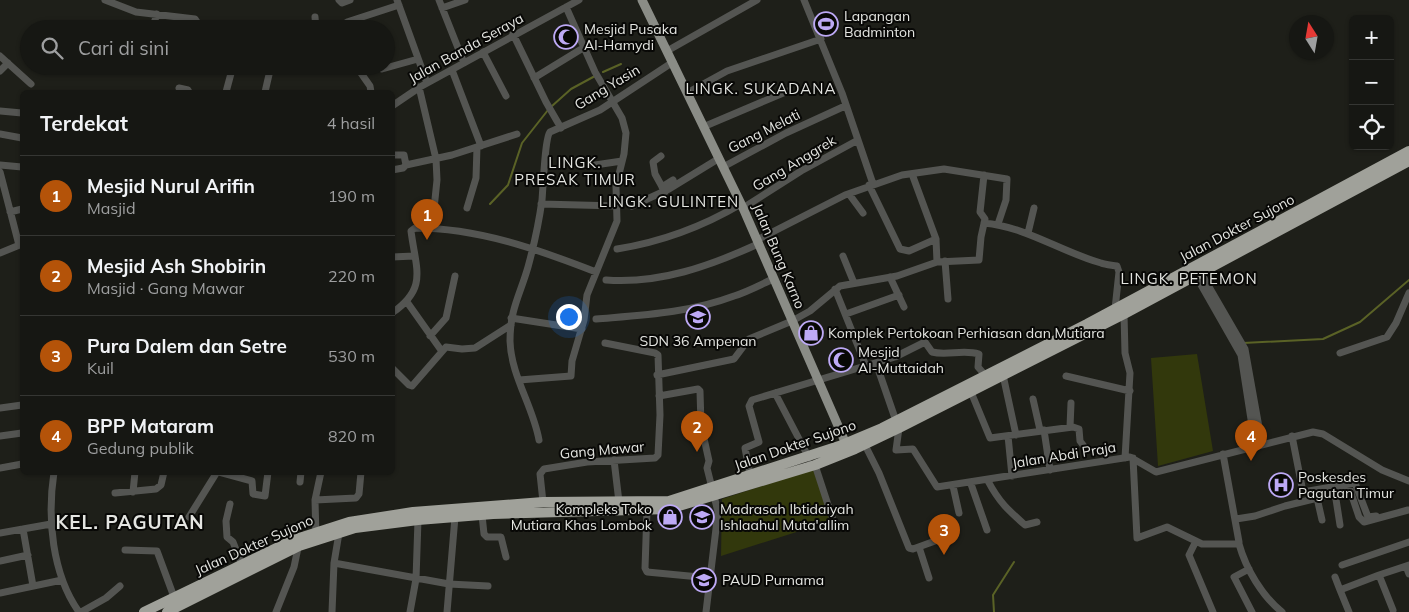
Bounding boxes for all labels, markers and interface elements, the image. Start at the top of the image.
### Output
place label: Lapangan Badminton [844,7,915,41]
street label: Jalan Banda Seraya [405,9,527,87]
sports icon: Lapangan Badminton [813,11,839,37]
north arrow [1289,15,1334,60]
map controls [1349,15,1394,150]
button: + [1349,15,1394,60]
search box [20,20,395,75]
place label: Mesjid Pusaka Al-Hamydi [584,20,677,54]
mosque icon: Mesjid Pusaka Al-Hamydi [553,24,579,50]
icon: search [38,34,66,62]
text: Cari di sini [78,36,169,60]
street label: Gang Yasin [571,60,643,114]
button: − [1349,60,1394,105]
district label: LINGK. SUKADANA [686,79,836,98]
street label: Gang Melati [725,105,803,157]
button: locate [1349,105,1394,150]
text: Terdekat [40,110,128,136]
text: 4 hasil [327,113,375,133]
street label: Gang Anggrek [749,131,840,195]
district label: LINGK. PRESAK TIMUR [514,153,636,189]
text: Mesjid Nurul Arifin [87,174,255,198]
text: 1 [51,186,61,206]
text: 190 m [328,186,375,206]
street label: Jalan Dokter Sujono [1176,190,1298,266]
district label: LINGK. GULINTEN [599,192,739,211]
text: Masjid [87,198,135,218]
pin: 1 [411,199,443,240]
street label: Jalan Bung Karno [749,200,809,312]
text: Mesjid Ash Shobirin [87,254,266,278]
text: 2 [51,266,61,286]
text: 220 m [328,266,375,286]
district label: LINGK. PETEMON [1120,269,1258,288]
text: Masjid · Gang Mawar [87,278,244,298]
your location [556,304,582,330]
school or university icon: SDN 36 Ampenan [685,304,711,330]
shop icon: Komplek Pertokoan Perhiasan dan Mutiara [798,320,824,346]
place label: Komplek Pertokoan Perhiasan dan Mutiara [828,324,1105,342]
place label: SDN 36 Ampenan [639,332,757,350]
text: Pura Dalem dan Setre [87,334,287,358]
place label: Mesjid Al-Muttaidah [858,343,944,377]
text: 3 [51,346,61,366]
text: 530 m [328,346,375,366]
mosque icon: Mesjid Al-Muttaidah [828,347,854,373]
text: Kuil [87,358,114,378]
pin: 2 [681,411,713,452]
text: BPP Mataram [87,414,214,438]
street label: Jalan Dokter Sujono [732,416,858,474]
pin: 4 [1235,420,1267,461]
text: 4 [51,426,61,446]
text: 820 m [328,426,375,446]
street label: Gang Mawar [559,437,646,463]
text: Gedung publik [87,438,194,458]
street label: Jalan Abdi Praja [1011,438,1117,472]
place label: Poskesdes Pagutan Timur [1298,468,1395,502]
hospital icon: Poskesdes Pagutan Timur [1268,472,1294,498]
place label: Kompleks Toko Mutiara Khas Lombok [511,500,653,534]
place label: Madrasah Ibtidaiyah Ishlaahul Muta'allim [720,500,854,534]
shop icon: Kompleks Toko Mutiara Khas Lombok [657,504,683,530]
school or university icon: Madrasah Ibtidaiyah Ishlaahul Muta'allim [689,504,715,530]
district label: KEL. PAGUTAN [56,510,205,534]
street label: Jalan Dokter Sujono [192,511,316,579]
pin: 3 [928,514,960,555]
school or university icon: PAUD Purnama [691,567,717,593]
place label: PAUD Purnama [722,571,824,589]

